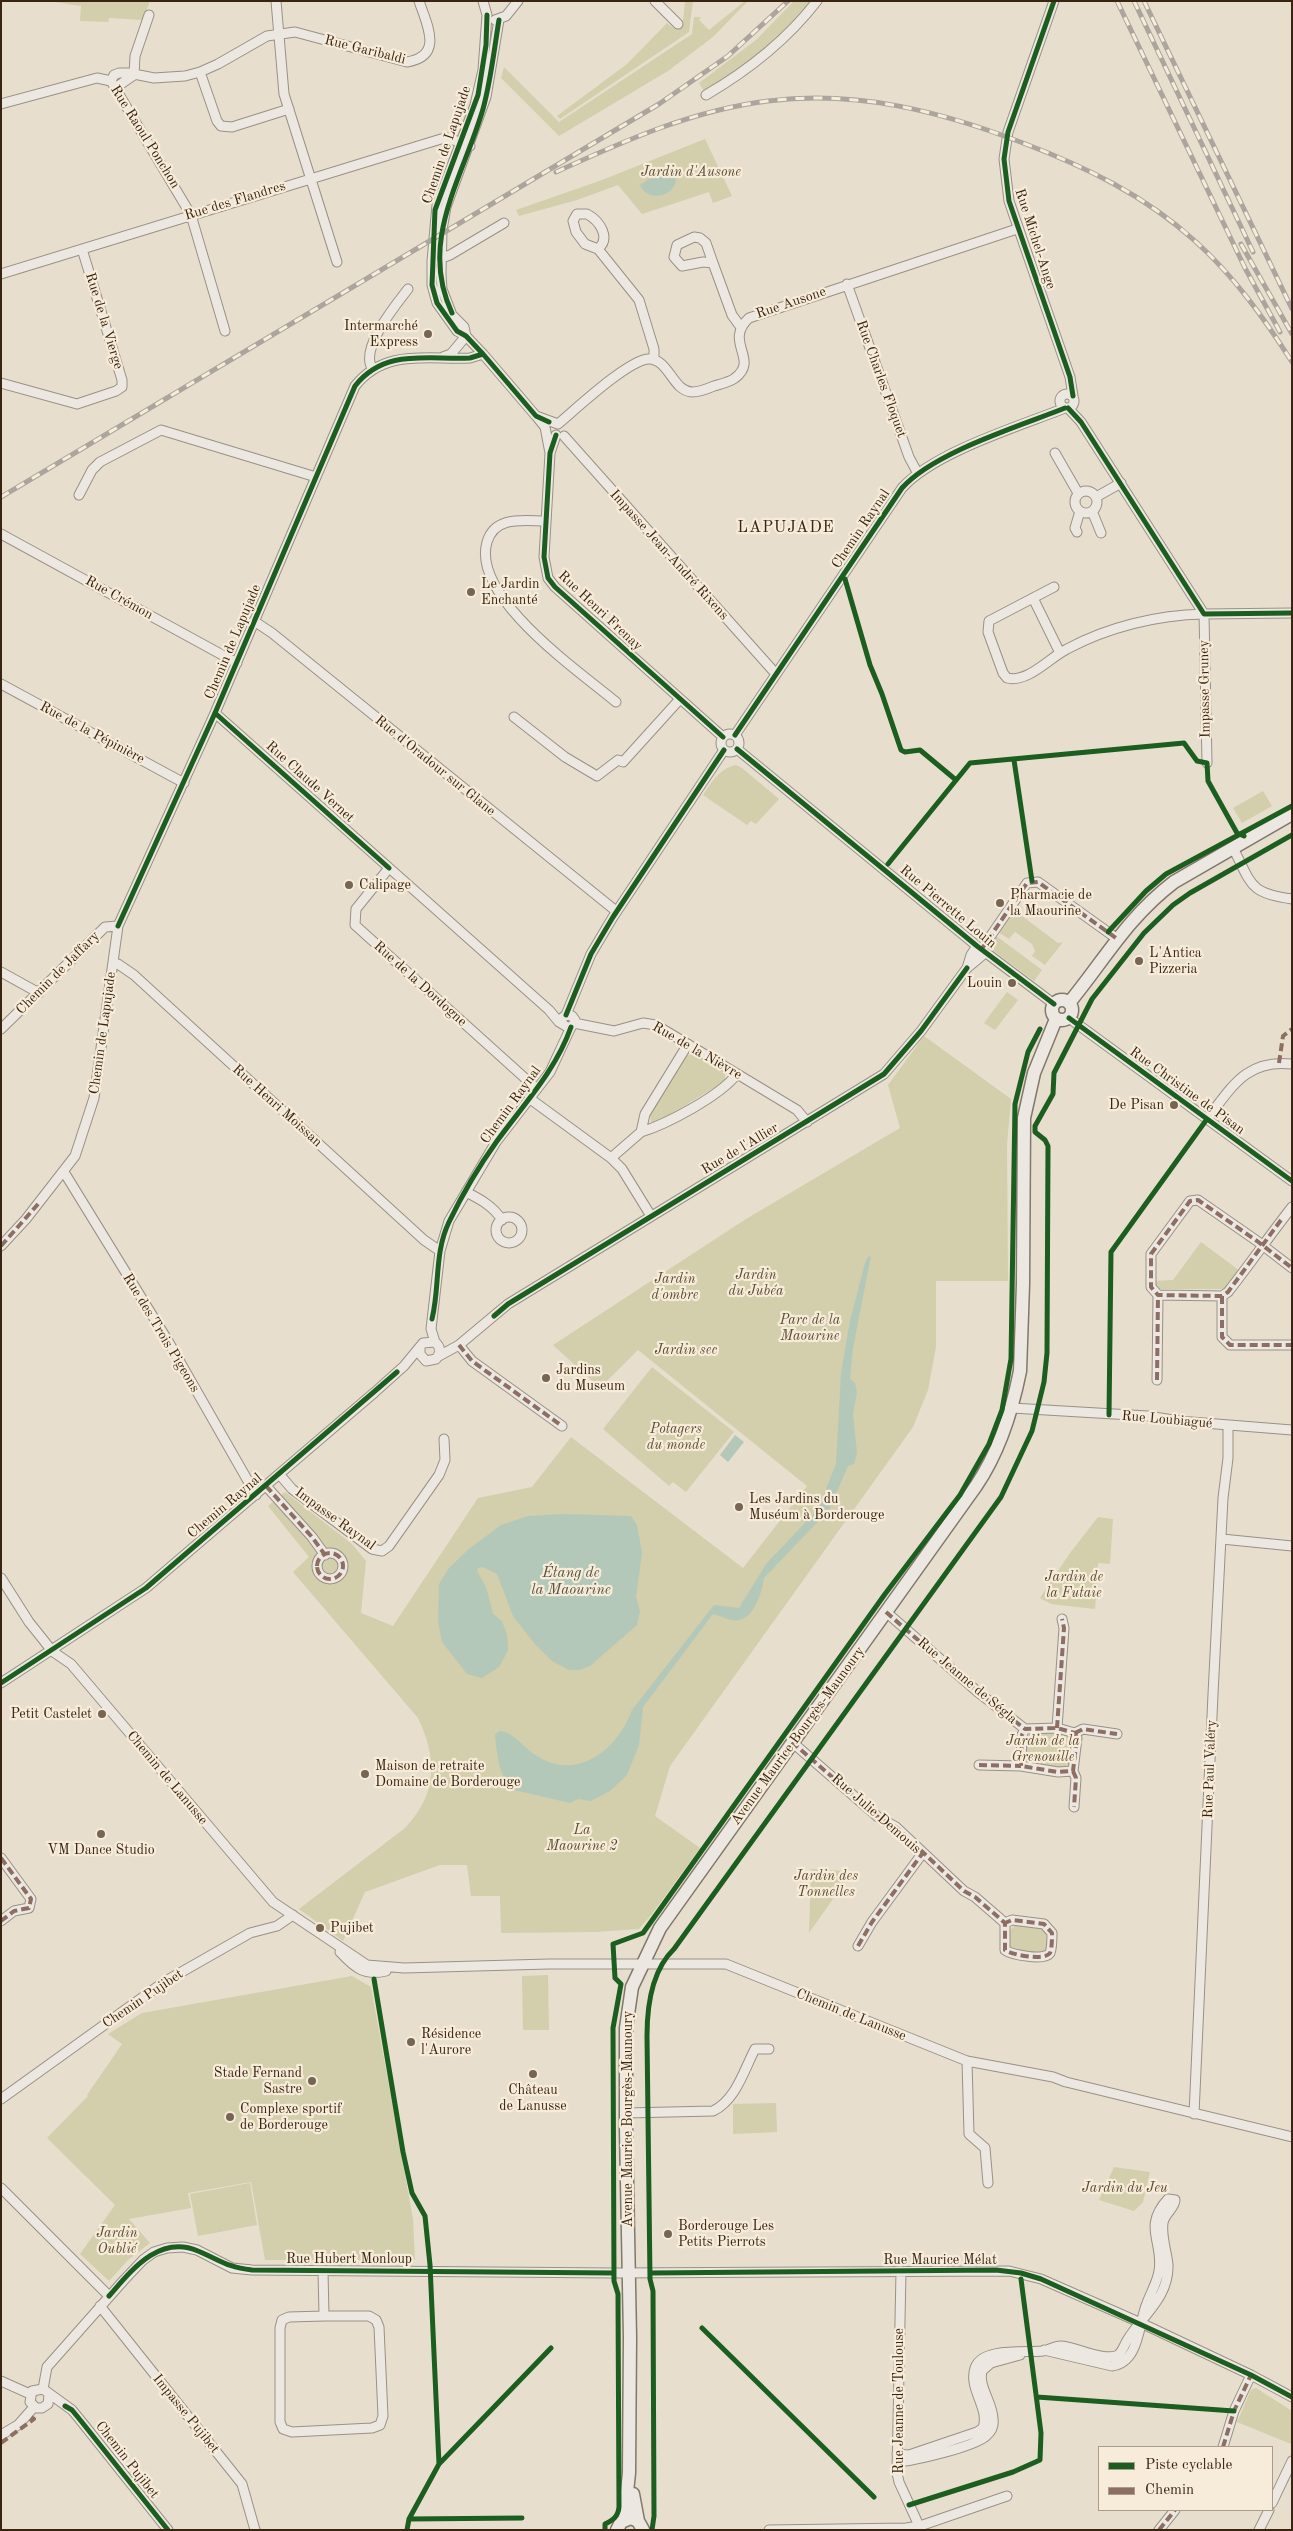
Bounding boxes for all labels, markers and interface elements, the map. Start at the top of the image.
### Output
street label: Rue Garibaldi [323,32,407,68]
street label: Rue Raoul Ponchon [106,82,184,192]
street label: Chemin de Lapujade [419,84,475,206]
park label: Jardin d'Ausone [641,164,741,180]
street label: Rue des Flandres [182,178,288,224]
street label: Rue Michel-Ange [1011,187,1059,291]
street label: Rue de la Vierge [81,271,127,371]
street label: Rue Ausone [754,283,828,323]
place label: Intermarché Express [344,318,418,351]
street label: Rue Charles Floquet [852,318,910,440]
marker: Intermarché Express [422,328,434,340]
street label: Impasse Jean-André Rixens [606,486,732,624]
street label: Chemin Raynal [828,486,894,572]
district label: LAPUJADE [736,518,836,538]
street label: Rue Henri Frenay [554,567,646,655]
street label: Rue Crémon [82,572,156,624]
place label: Le Jardin Enchanté [481,576,540,608]
street label: Chemin de Lapujade [201,582,265,702]
marker: Le Jardin Enchanté [465,586,477,598]
street label: Impasse Gruney [1196,640,1214,738]
street label: Rue de la Pépinière [37,698,147,768]
street label: Rue d'Oradour sur Glane [371,712,499,820]
street label: Rue Claude Vernet [262,738,358,826]
street label: Rue Pierrette Louin [896,862,1000,952]
place label: Calipage [359,877,411,893]
marker: Calipage [343,879,355,891]
place label: Pharmacie de la Maourine [1010,887,1092,920]
marker: Pharmacie de la Maourine [994,897,1006,909]
street label: Chemin de Jaffary [13,928,103,1018]
street label: Rue de la Dordogne [370,938,470,1030]
place label: L'Antica Pizzeria [1149,945,1202,978]
marker: L'Antica Pizzeria [1133,955,1145,967]
street label: Chemin de Lapujade [86,971,120,1095]
place label: Louin [967,975,1002,991]
marker: Louin [1006,977,1018,989]
street label: Rue de la Nièvre [649,1019,745,1083]
street label: Rue Christine de Pisan [1126,1043,1248,1139]
street label: Rue Henri Moissan [228,1061,326,1151]
street label: Chemin Raynal [477,1063,545,1147]
place label: De Pisan [1109,1097,1164,1113]
marker: De Pisan [1168,1099,1180,1111]
street label: Rue de l'Allier [698,1119,782,1179]
park label: Jardin du Jubéa [729,1267,783,1300]
street label: Rue des Trois Pigeons [119,1270,203,1396]
park label: Jardin d'ombre [651,1271,699,1304]
park label: Parc de la Maourine [780,1312,840,1344]
park label: Jardin sec [655,1342,717,1358]
place label: Jardins du Museum [556,1362,625,1394]
marker: Jardins du Museum [540,1372,552,1384]
street label: Rue Loubiagué [1121,1408,1213,1432]
park label: Potagers du monde [647,1421,705,1454]
street label: Chemin Raynal [184,1470,266,1542]
street label: Impasse Raynal [291,1484,379,1554]
place label: Les Jardins du Muséum à Borderouge [749,1491,884,1524]
marker: Les Jardins du Muséum à Borderouge [733,1501,745,1513]
water label: Étang de la Maourine [531,1564,611,1599]
park label: Jardin de la Futaie [1045,1569,1103,1601]
street label: Rue Jeanne de Ségla [914,1634,1020,1728]
street label: Avenue Maurice Bourgès-Maunoury [727,1643,869,1829]
place label: Petit Castelet [10,1706,92,1722]
marker: Petit Castelet [96,1708,108,1720]
street label: Rue Paul Valéry [1200,1719,1220,1819]
street label: Chemin de Lanusse [123,1728,211,1828]
park label: Jardin de la Grenouille [1006,1733,1080,1765]
place label: Maison de retraite Domaine de Borderouge [375,1758,521,1790]
marker: Maison de retraite Domaine de Borderouge [359,1768,371,1780]
street label: Rue Julie Demouis [828,1770,924,1858]
park label: La Maourine 2 [547,1822,617,1854]
marker: VM Dance Studio [95,1828,107,1840]
place label: VM Dance Studio [47,1842,155,1858]
park label: Jardin des Tonnelles [794,1868,858,1900]
place label: Pujibet [330,1920,374,1936]
marker: Pujibet [314,1922,326,1934]
street label: Chemin Pujibet [100,1966,186,2032]
street label: Chemin de Lanusse [793,1985,909,2045]
street label: Avenue Maurice Bourgès-Maunoury [620,2011,636,2227]
place label: Résidence l'Aurore [421,2026,481,2058]
marker: Résidence l'Aurore [405,2036,417,2048]
place label: Stade Fernand Sastre [214,2065,302,2098]
marker: Château de Lanusse [527,2068,539,2080]
marker: Stade Fernand Sastre [306,2075,318,2087]
place label: Château de Lanusse [499,2082,567,2114]
place label: Complexe sportif de Borderouge [240,2101,342,2134]
marker: Complexe sportif de Borderouge [224,2111,236,2123]
park label: Jardin du Jeu [1082,2180,1168,2196]
place label: Borderouge Les Petits Pierrots [678,2218,774,2250]
park label: Jardin Oublié [96,2225,138,2258]
marker: Borderouge Les Petits Pierrots [662,2228,674,2240]
street label: Rue Hubert Monloup [286,2251,412,2267]
street label: Rue Maurice Mélat [883,2252,997,2268]
street label: Rue Jeanne de Toulouse [891,2328,907,2474]
street label: Impasse Pujibet [149,2371,223,2457]
street label: Chemin Pujibet [92,2418,162,2502]
legend [1098,2446,1273,2511]
text: Piste cyclable [1145,2458,1233,2473]
text: Chemin [1145,2483,1194,2498]

